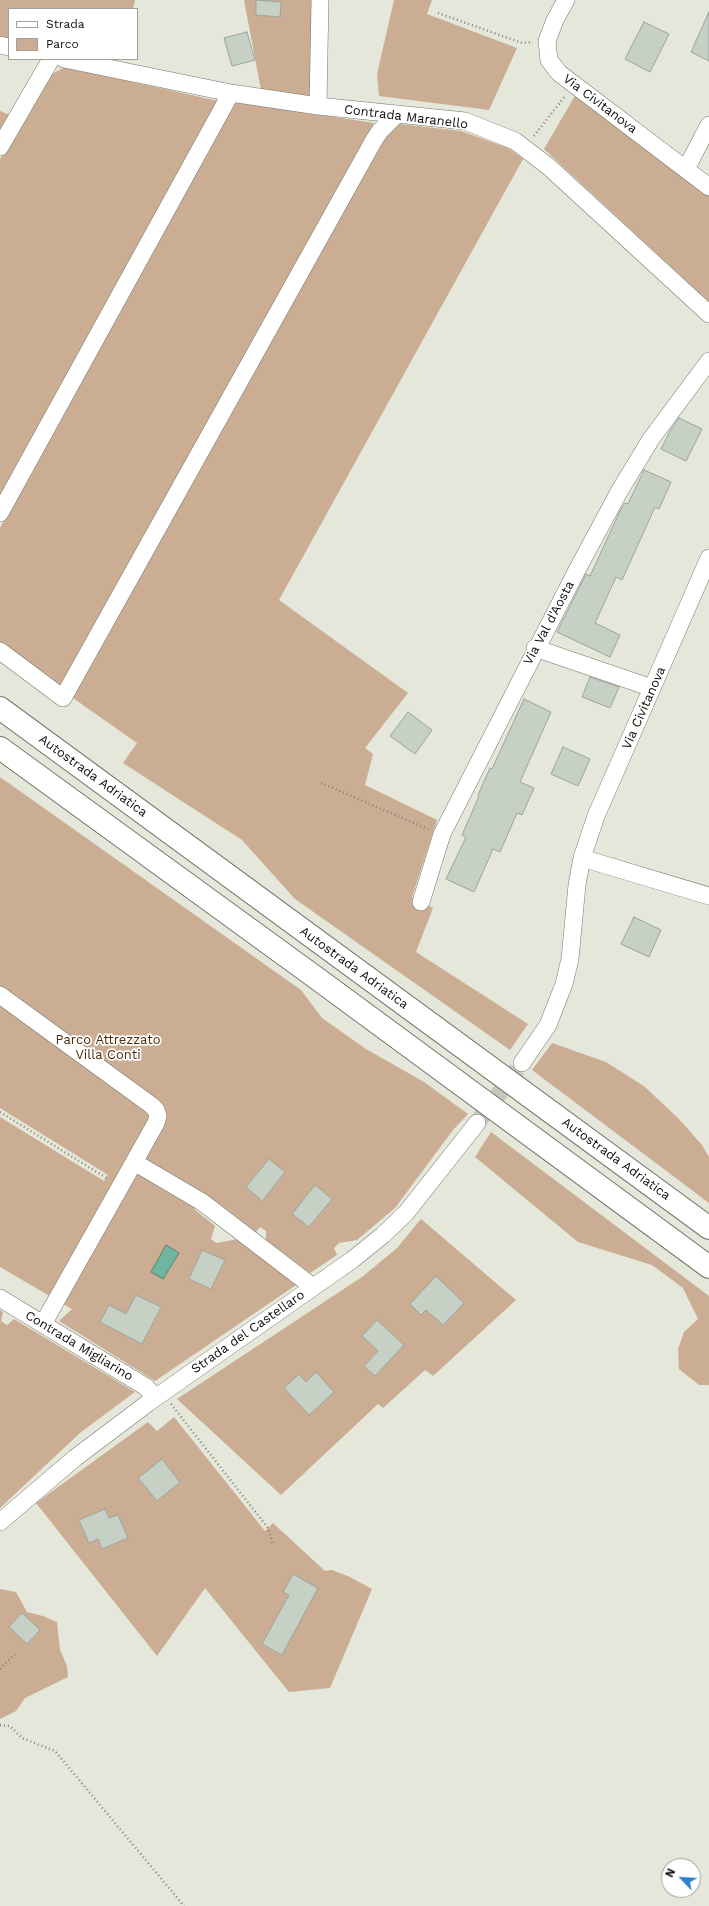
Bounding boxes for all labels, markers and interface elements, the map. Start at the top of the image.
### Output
legend [8,8,138,60]
text: Strada [46,17,85,31]
text: Parco [46,37,79,51]
street label: Via Civitanova [560,71,640,137]
street label: Contrada Maranello [343,102,469,132]
street label: Via Val d'Aosta [520,578,578,668]
street label: Via Civitanova [619,664,669,752]
street label: Autostrada Adriatica [36,731,150,821]
street label: Autostrada Adriatica [297,923,411,1013]
park label: Parco Attrezzato Villa Conti [56,1032,160,1063]
street label: Autostrada Adriatica [559,1114,673,1204]
street label: Strada del Castellaro [188,1287,308,1377]
street label: Contrada Migliarino [22,1308,136,1384]
north arrow [661,1858,701,1898]
text: N [663,1867,678,1880]

